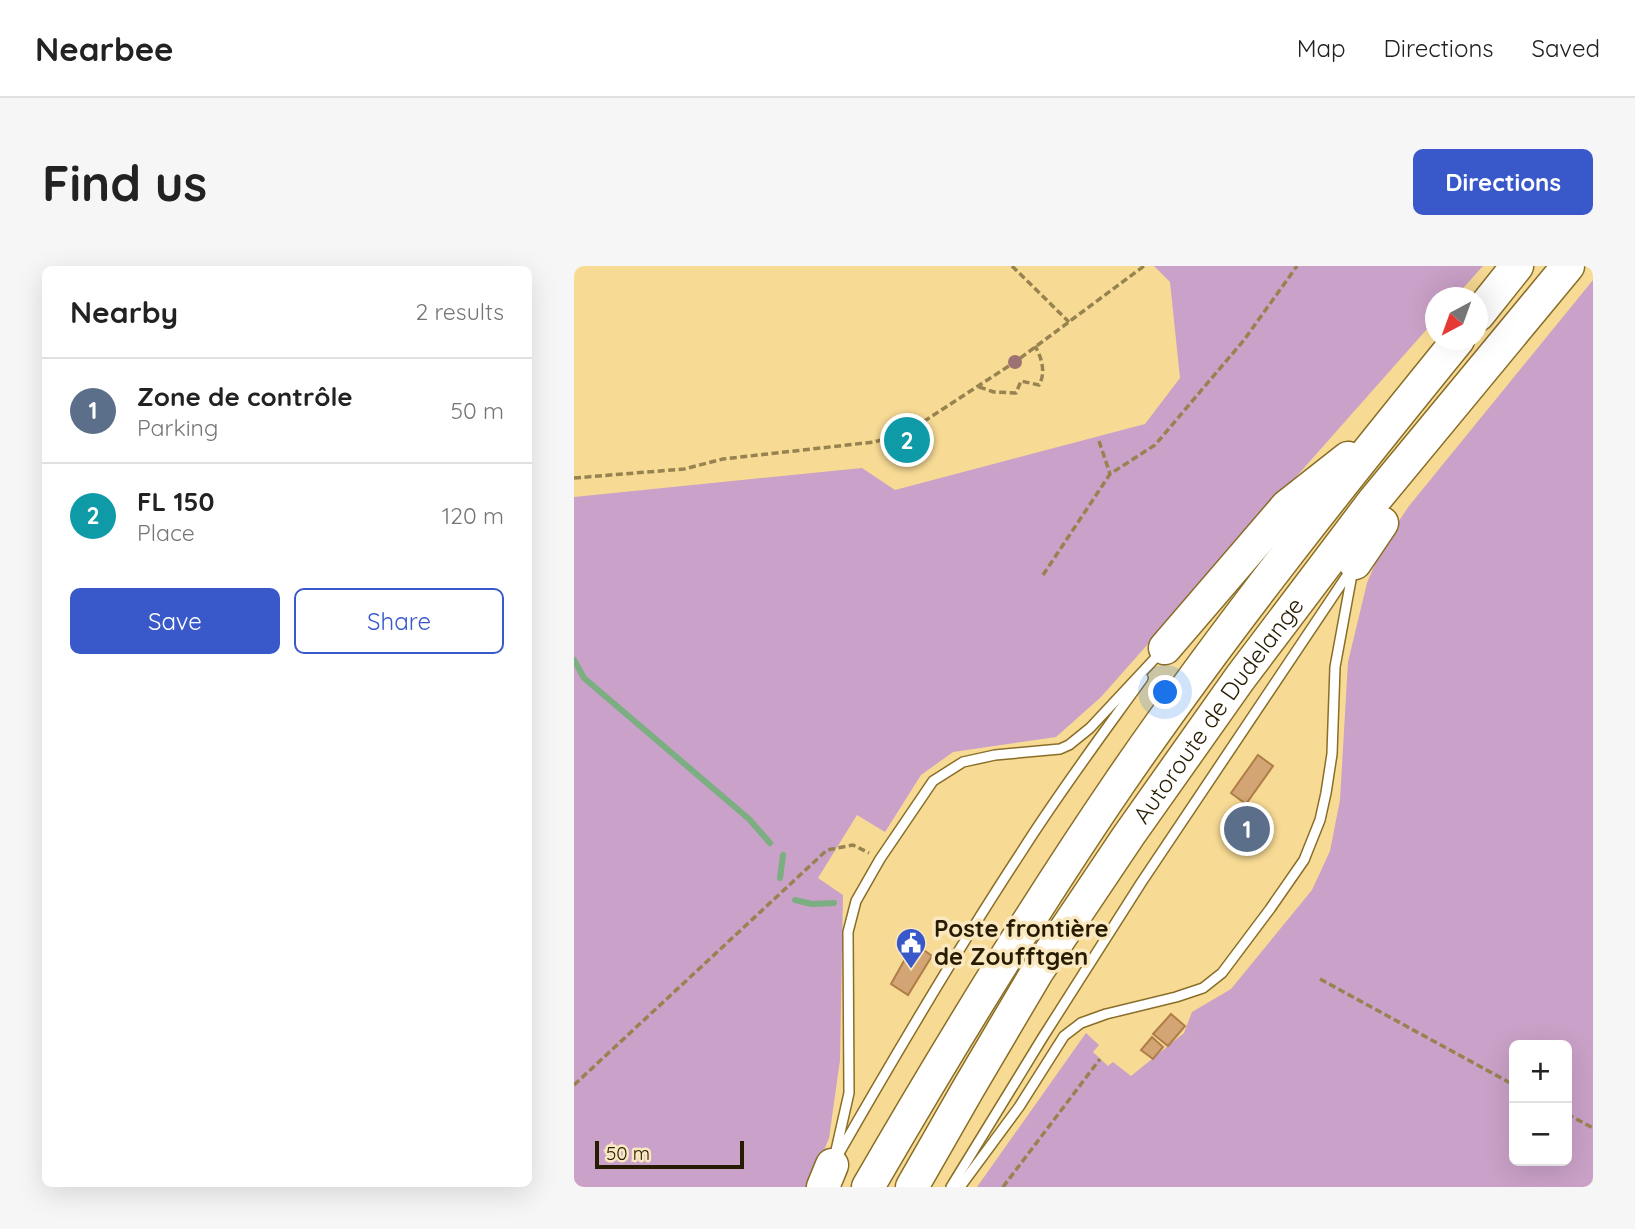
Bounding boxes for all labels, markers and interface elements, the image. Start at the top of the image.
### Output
text: Nearbee [35,28,174,69]
text: Map [1297,33,1346,63]
text: Directions [1384,33,1494,63]
text: Saved [1532,33,1600,63]
button: Directions [1413,149,1593,215]
text: Find us [42,152,207,213]
north arrow [1425,287,1488,350]
text: Nearby [70,293,178,331]
text: 2 results [415,297,504,326]
text: Zone de contrôle [137,380,353,413]
text: 1 [89,396,97,425]
text: 50 m [451,396,504,425]
text: Parking [137,413,218,442]
pin: 2 [884,414,930,466]
text: FL 150 [137,485,215,518]
text: 2 [86,501,100,530]
text: 120 m [442,501,504,530]
text: Place [137,518,195,547]
button: Save [70,588,280,654]
button: Share [294,588,504,654]
street label: Autoroute de Dudelange [1126,591,1310,829]
your location [1148,675,1182,709]
pin: 1 [1224,803,1270,855]
place label: Poste frontière de Zoufftgen [934,913,1109,971]
public building icon: Poste frontière de Zoufftgen [894,926,928,970]
map controls [1509,1040,1572,1166]
button: + [1509,1040,1572,1103]
button: − [1509,1103,1572,1166]
scale bar [595,1138,744,1170]
text: 50 m [606,1141,650,1165]

